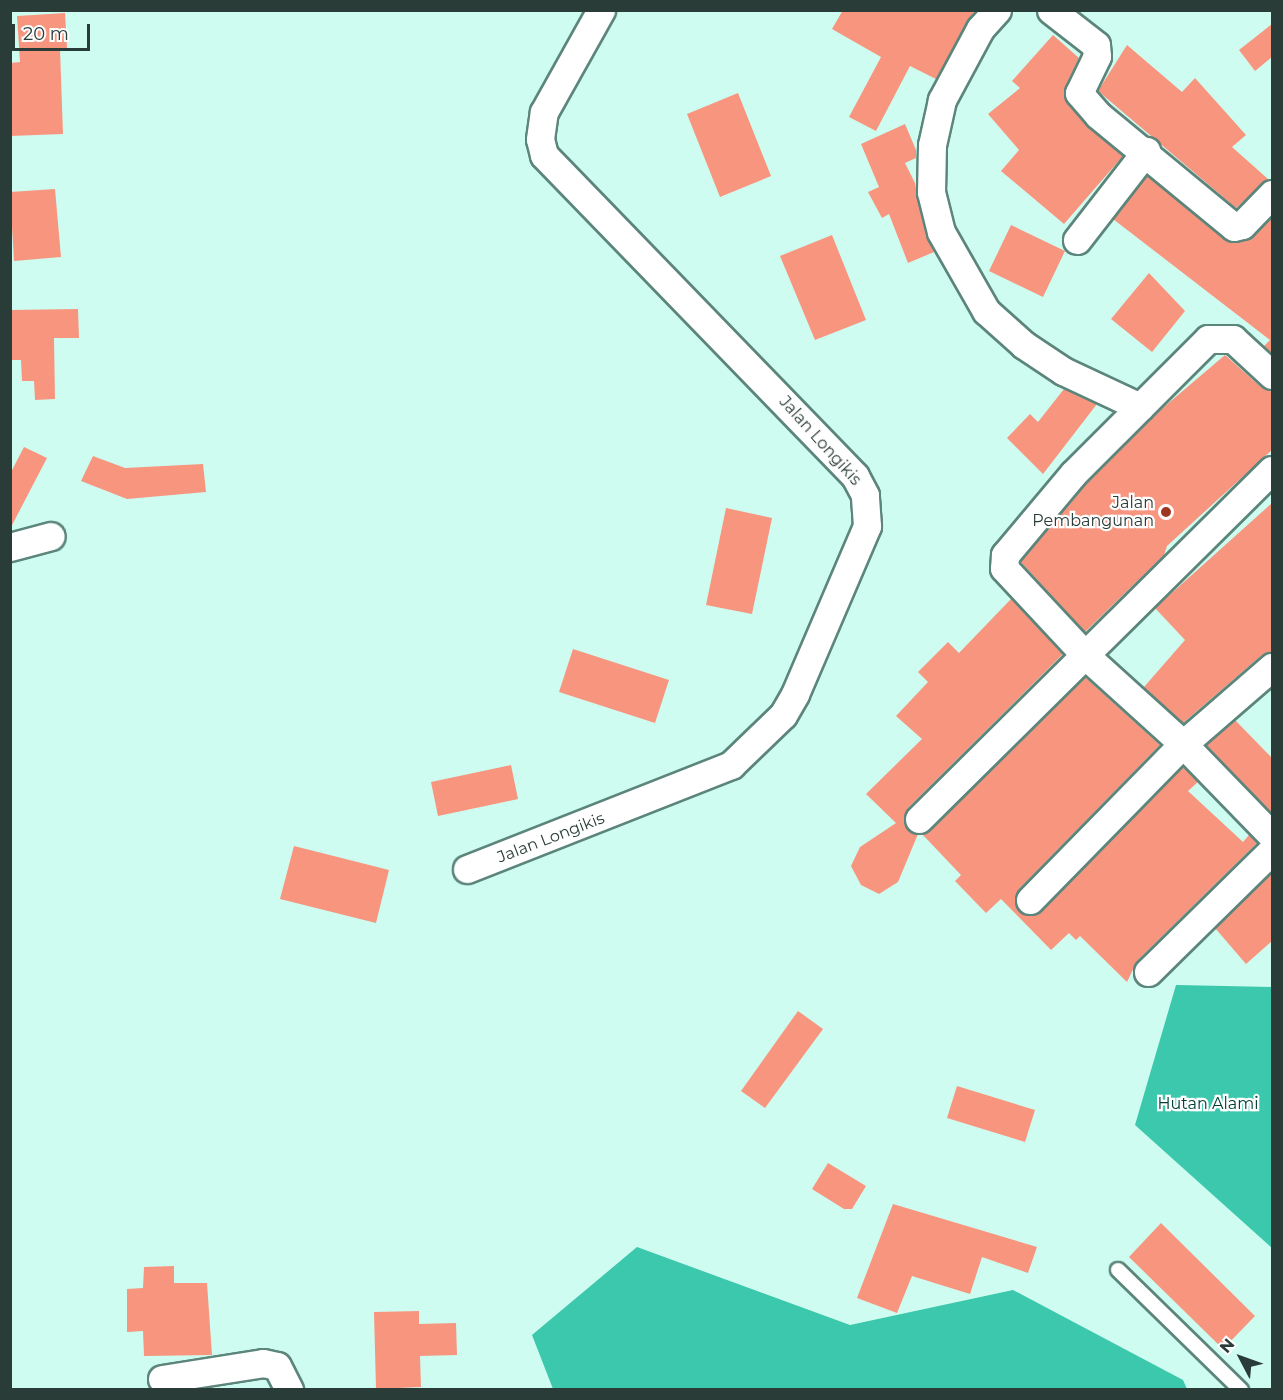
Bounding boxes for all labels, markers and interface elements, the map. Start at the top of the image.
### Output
scale bar [15,12,93,50]
text: 20 m [23,23,69,45]
street label: Jalan Longikis [775,392,865,490]
place label: Jalan Pembangunan [1032,493,1154,531]
marker: Jalan Pembangunan [1159,505,1173,519]
street label: Jalan Longikis [495,809,607,867]
park label: Hutan Alami [1158,1094,1258,1114]
north arrow [1211,1328,1271,1388]
text: N [1216,1335,1238,1357]

